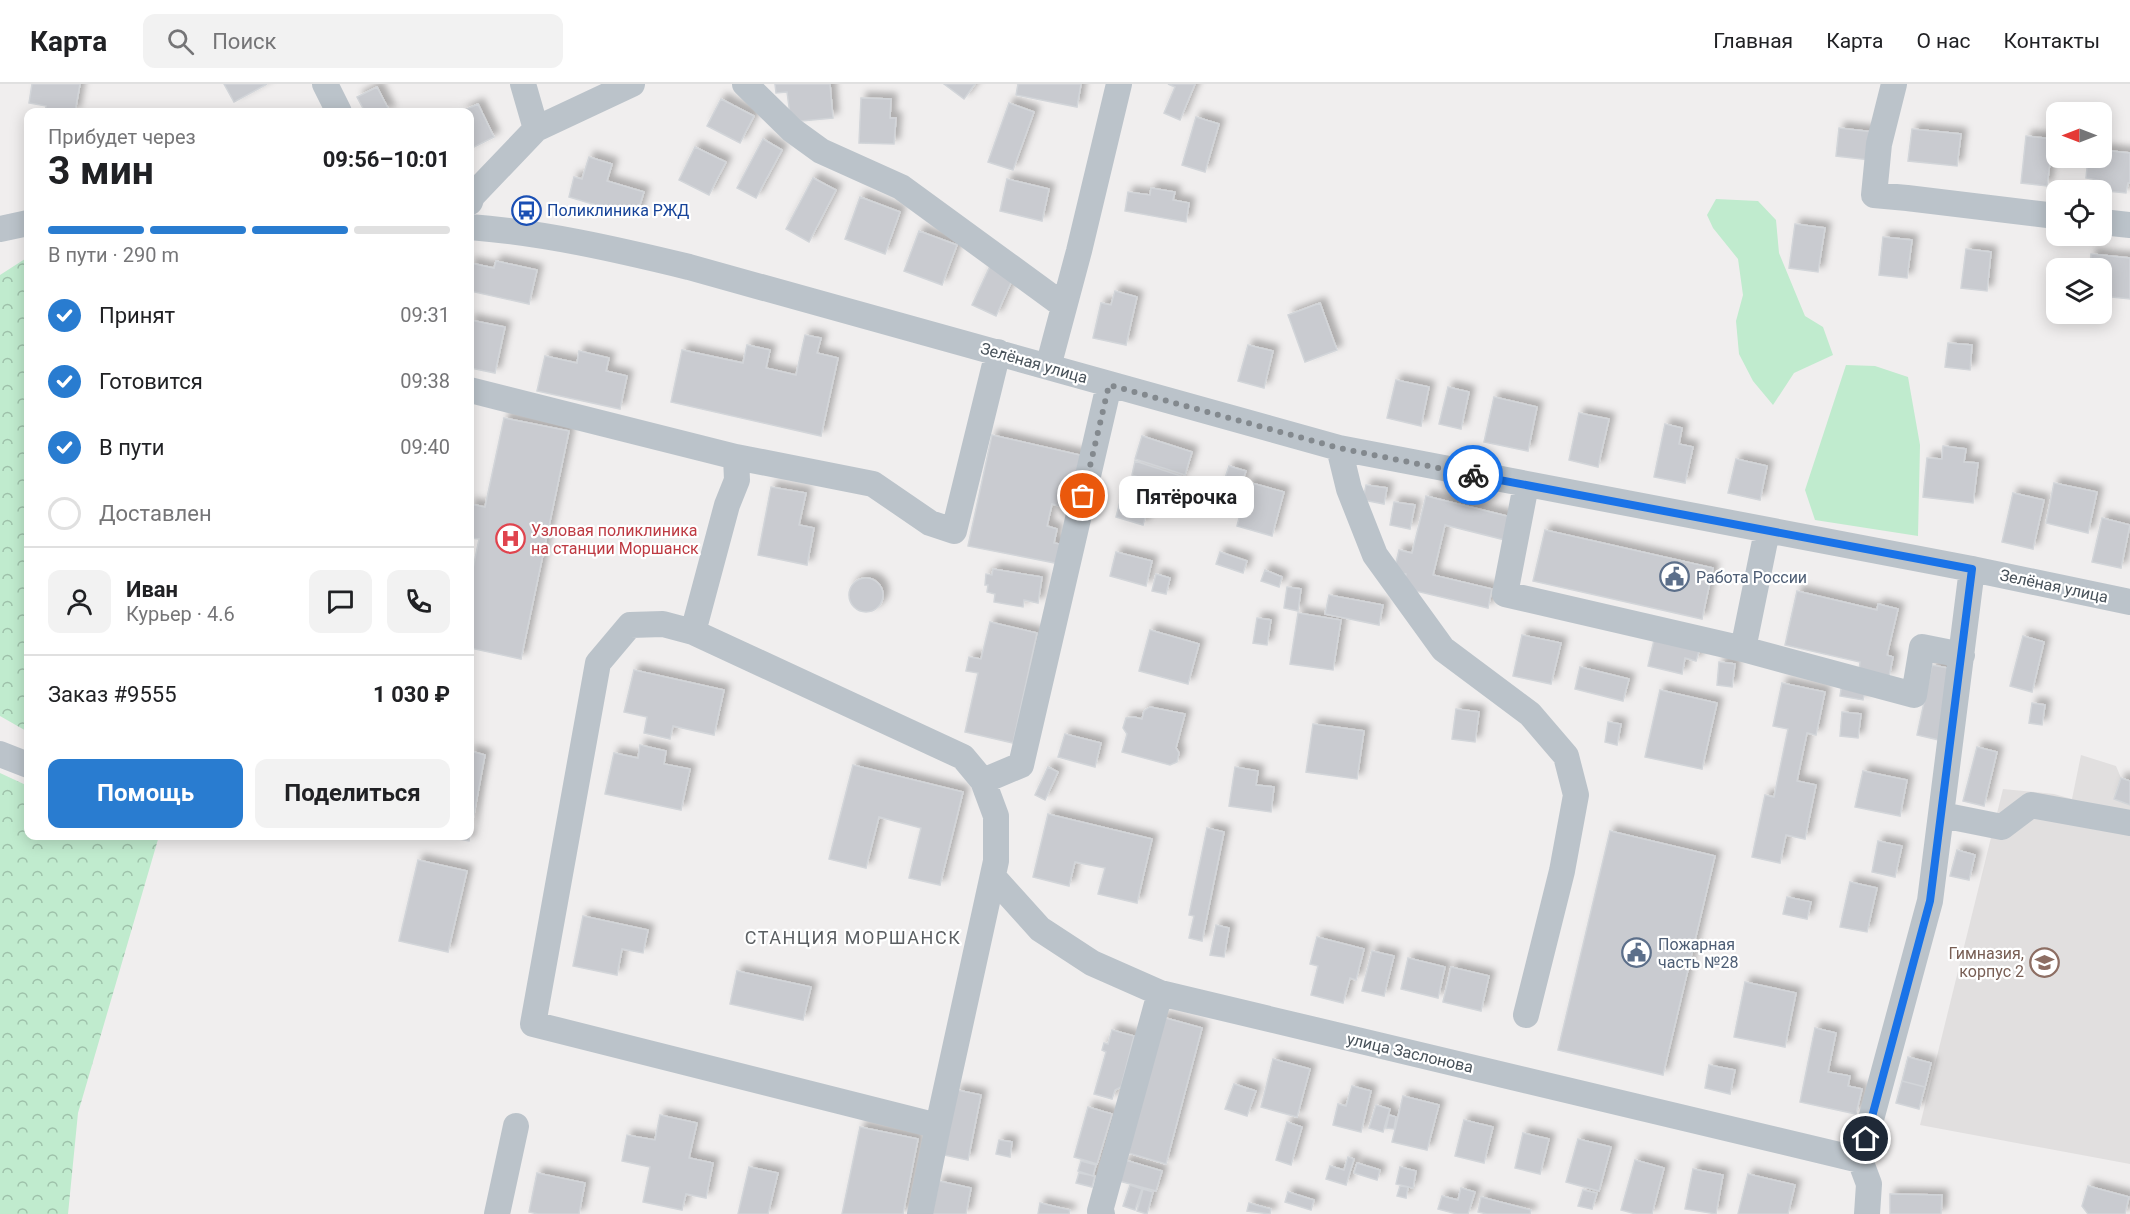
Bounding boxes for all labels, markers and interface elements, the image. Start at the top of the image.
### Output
search box [143,14,563,68]
text: Карта [30,25,107,58]
icon: search [164,25,197,58]
text: Поиск [212,29,277,54]
text: Главная [1713,29,1793,53]
text: Карта [1826,29,1883,53]
text: О нас [1916,29,1971,53]
text: Контакты [2004,29,2100,53]
north arrow [2046,102,2112,168]
map controls [2046,102,2112,324]
text: Прибудет через [48,125,196,149]
text: 09:56–10:01 [323,147,450,172]
text: 3 мин [48,148,154,194]
button: locate [2046,180,2112,246]
bus stop icon: Поликлиника РЖД [510,194,542,226]
place label: Поликлиника РЖД [547,201,689,220]
text: В пути · 290 m [48,243,179,267]
button: layers [2046,258,2112,324]
icon: check [48,299,81,332]
text: Принят [99,303,175,328]
text: 09:31 [400,303,450,327]
street label: Зелёная улица [978,339,1090,387]
icon: check [48,365,81,398]
text: Готовится [99,369,203,394]
text: 09:38 [400,369,450,393]
icon: check [48,431,81,464]
text: В пути [99,435,165,460]
text: 09:40 [400,435,450,459]
courier [1443,445,1503,505]
icon: bike [1457,459,1490,492]
pin [1057,470,1108,521]
callout: Пятёрочка [1119,475,1254,517]
icon: bag [1066,479,1099,512]
text: Пятёрочка [1136,485,1237,509]
text: Доставлен [99,501,212,526]
place label: Узловая поликлиника на станции Моршанск [531,521,699,558]
hospital icon: Узловая поликлиника на станции Моршанск [494,523,526,555]
public building icon: Работа России [1659,561,1691,593]
street label: Зелёная улица [1998,565,2110,607]
place label: Работа России [1696,568,1807,587]
button: person [48,570,111,633]
button: chat [309,570,372,633]
button: phone [387,570,450,633]
text: Иван [126,577,178,602]
text: Курьер · 4.6 [126,602,235,626]
text: Заказ #9555 [48,682,177,707]
text: 1 030 ₽ [373,682,450,707]
button: Помощь [48,759,243,828]
button: Поделиться [255,759,450,828]
district label: СТАНЦИЯ МОРШАНСК [745,927,961,948]
place label: Пожарная часть №28 [1658,935,1739,972]
public building icon: Пожарная часть №28 [1621,937,1653,969]
place label: Гимназия, корпус 2 [1948,944,2024,981]
school or university icon: Гимназия, корпус 2 [2029,946,2061,978]
street label: улица Заслонова [1345,1029,1475,1077]
pin [1840,1113,1891,1164]
icon: home [1849,1122,1882,1155]

